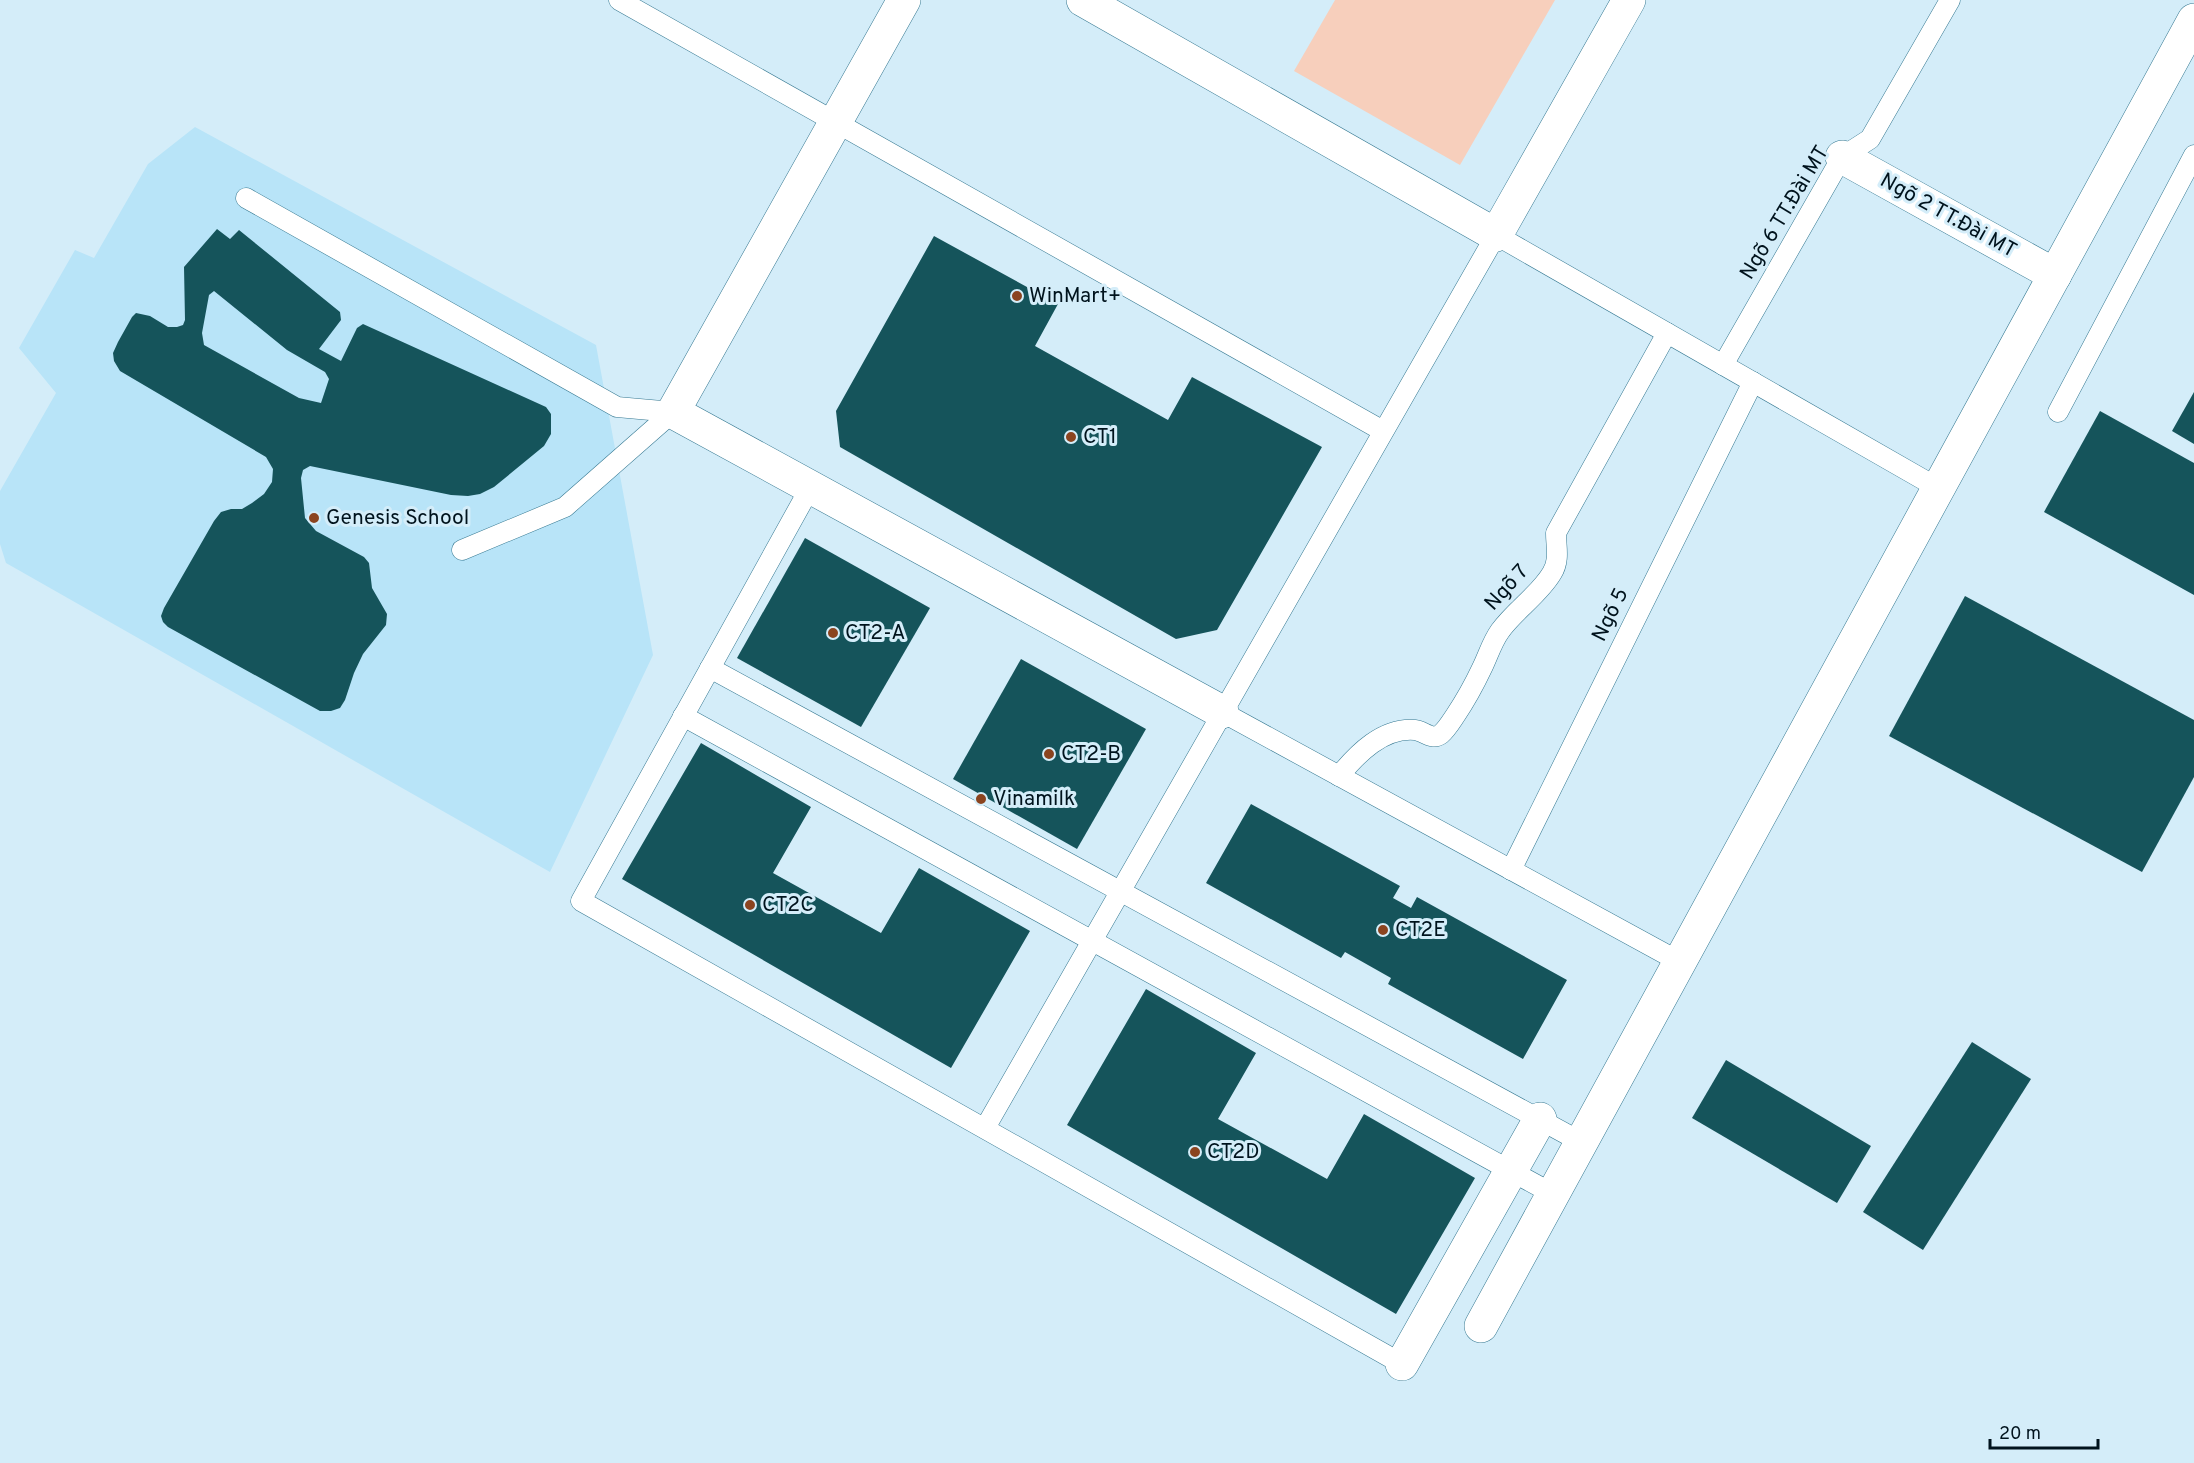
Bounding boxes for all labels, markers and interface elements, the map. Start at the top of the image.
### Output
street label: Ngõ 6 TT.Đài MT [1734,141,1836,285]
street label: Ngõ 2 TT.Đài MT [1875,167,2021,265]
place label: WinMart+ [1029,283,1121,310]
marker: WinMart+ [1010,289,1024,303]
place label: CT1 [1083,424,1117,451]
marker: CT1 [1064,430,1078,444]
place label: Genesis School [326,505,469,532]
marker: Genesis School [307,511,321,525]
street label: Ngõ 7 [1479,559,1535,617]
street label: Ngõ 5 [1586,584,1636,646]
place label: CT2-A [845,620,905,647]
marker: CT2-A [826,626,840,640]
place label: CT2-B [1061,741,1121,768]
marker: CT2-B [1042,747,1056,761]
place label: Vinamilk [993,786,1075,813]
marker: Vinamilk [974,792,988,806]
place label: CT2C [762,892,814,919]
marker: CT2C [743,898,757,912]
place label: CT2E [1395,917,1446,944]
marker: CT2E [1376,923,1390,937]
place label: CT2D [1207,1139,1259,1166]
marker: CT2D [1188,1145,1202,1159]
scale bar [1990,1412,2098,1450]
text: 20 m [1999,1423,2041,1446]

